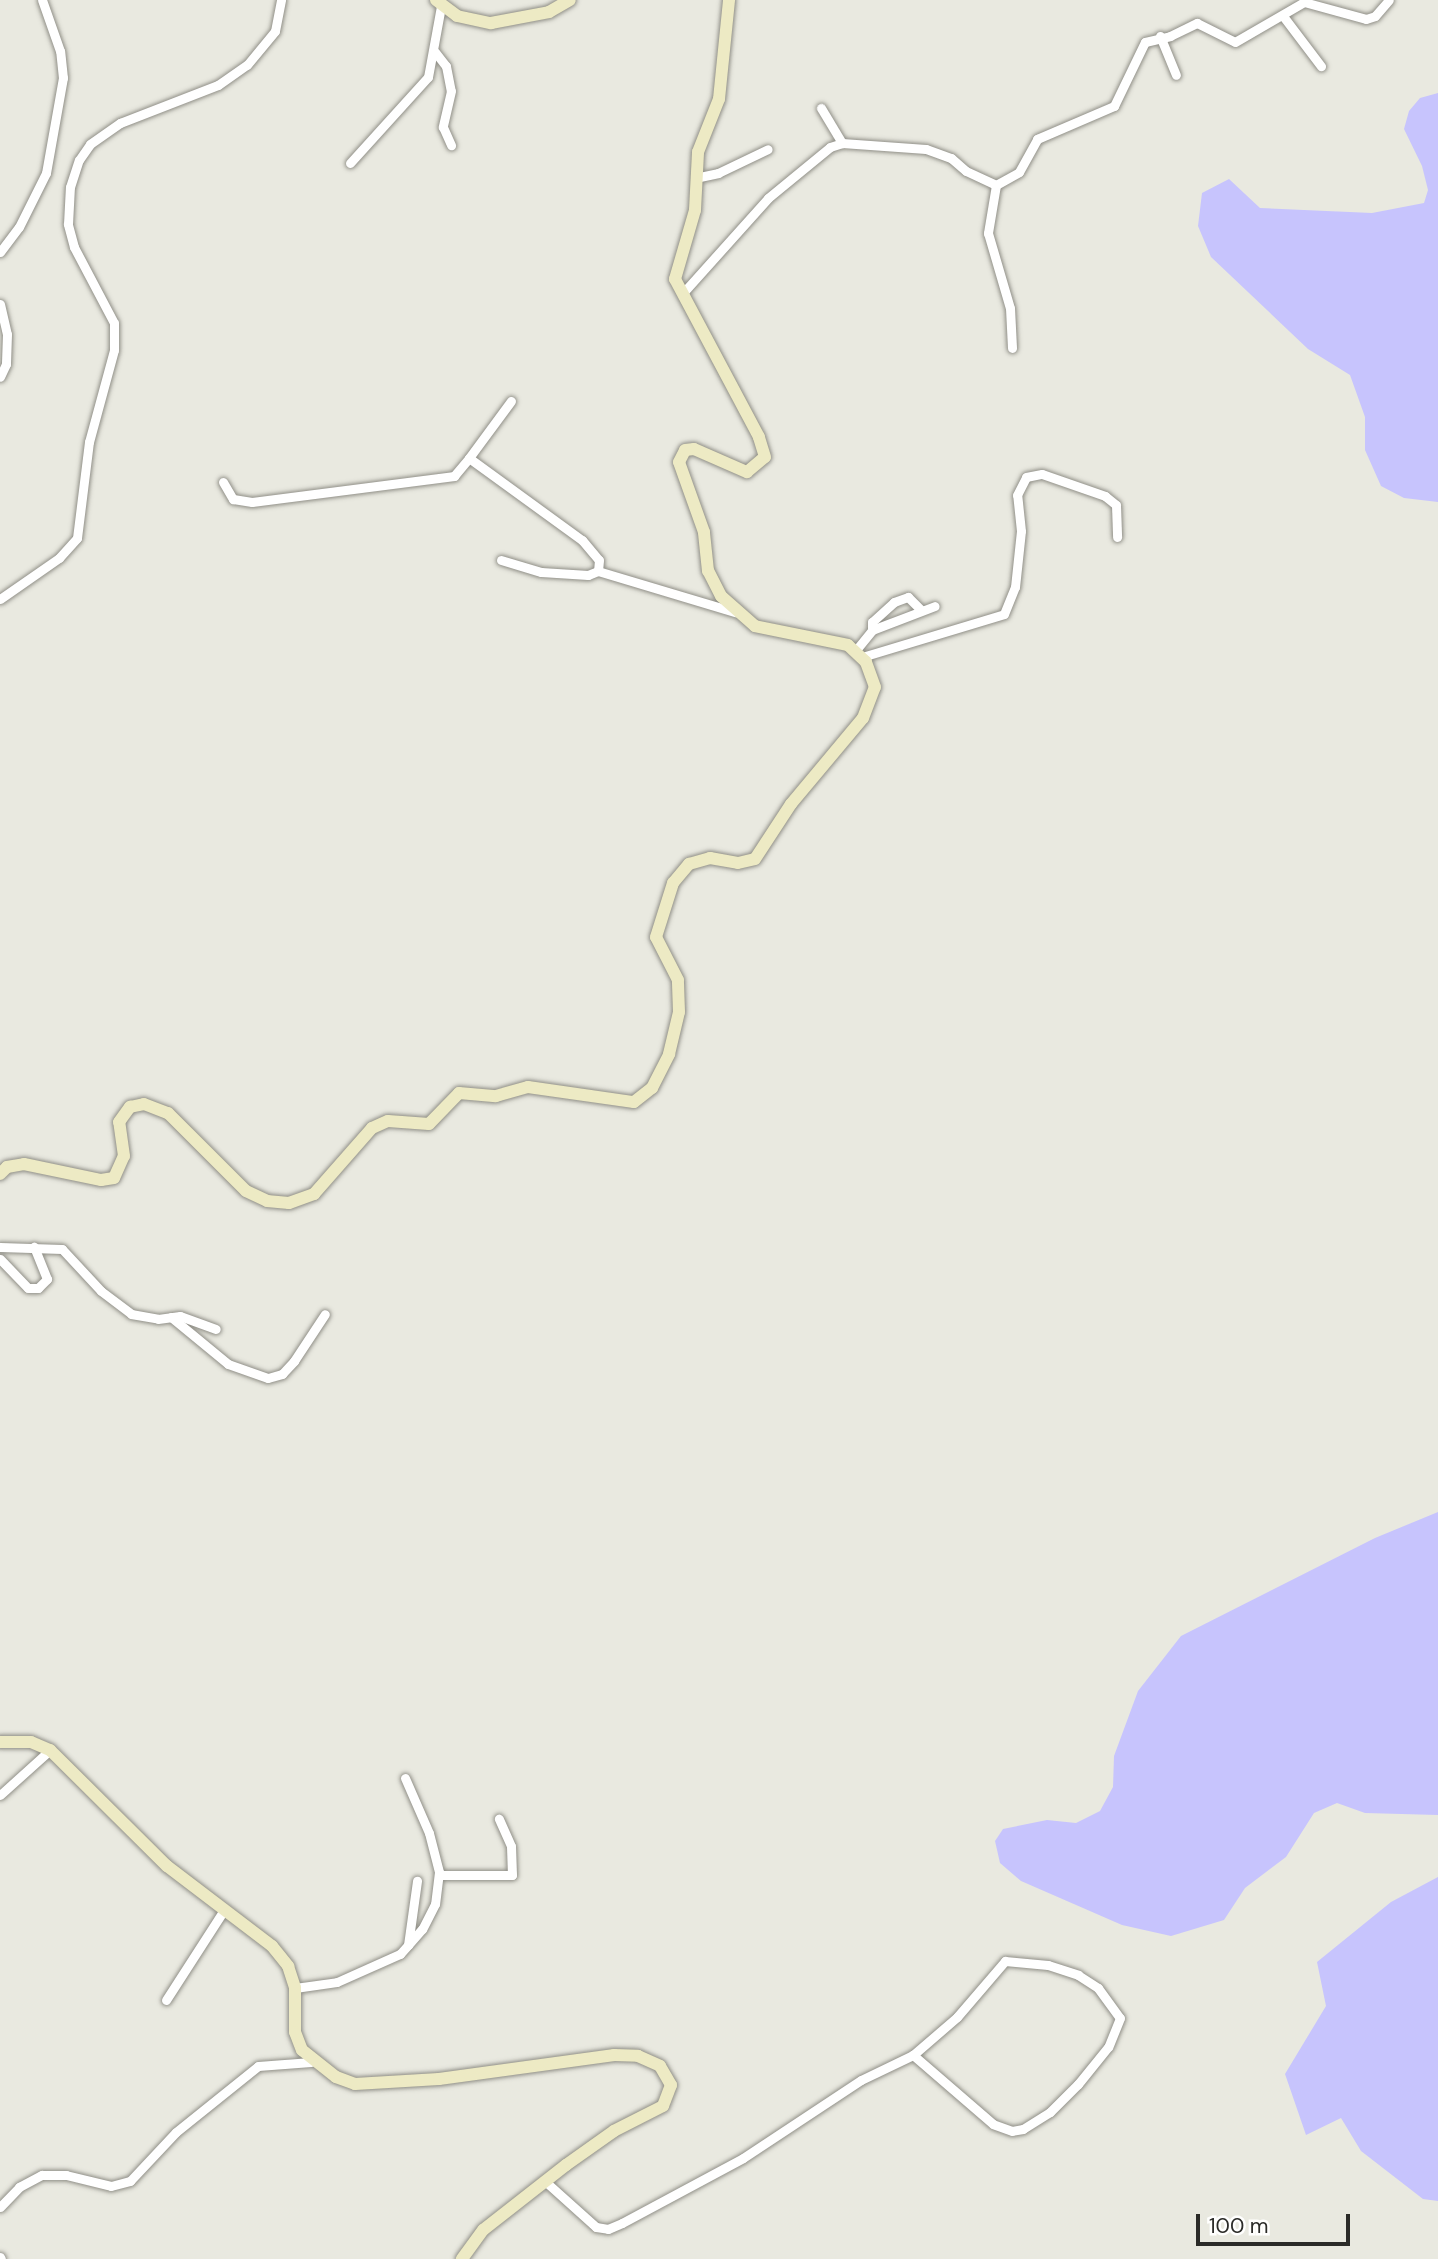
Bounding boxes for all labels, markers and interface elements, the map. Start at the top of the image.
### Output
scale bar [1200,2200,1354,2244]
text: 100 m [1209,2212,1269,2240]

